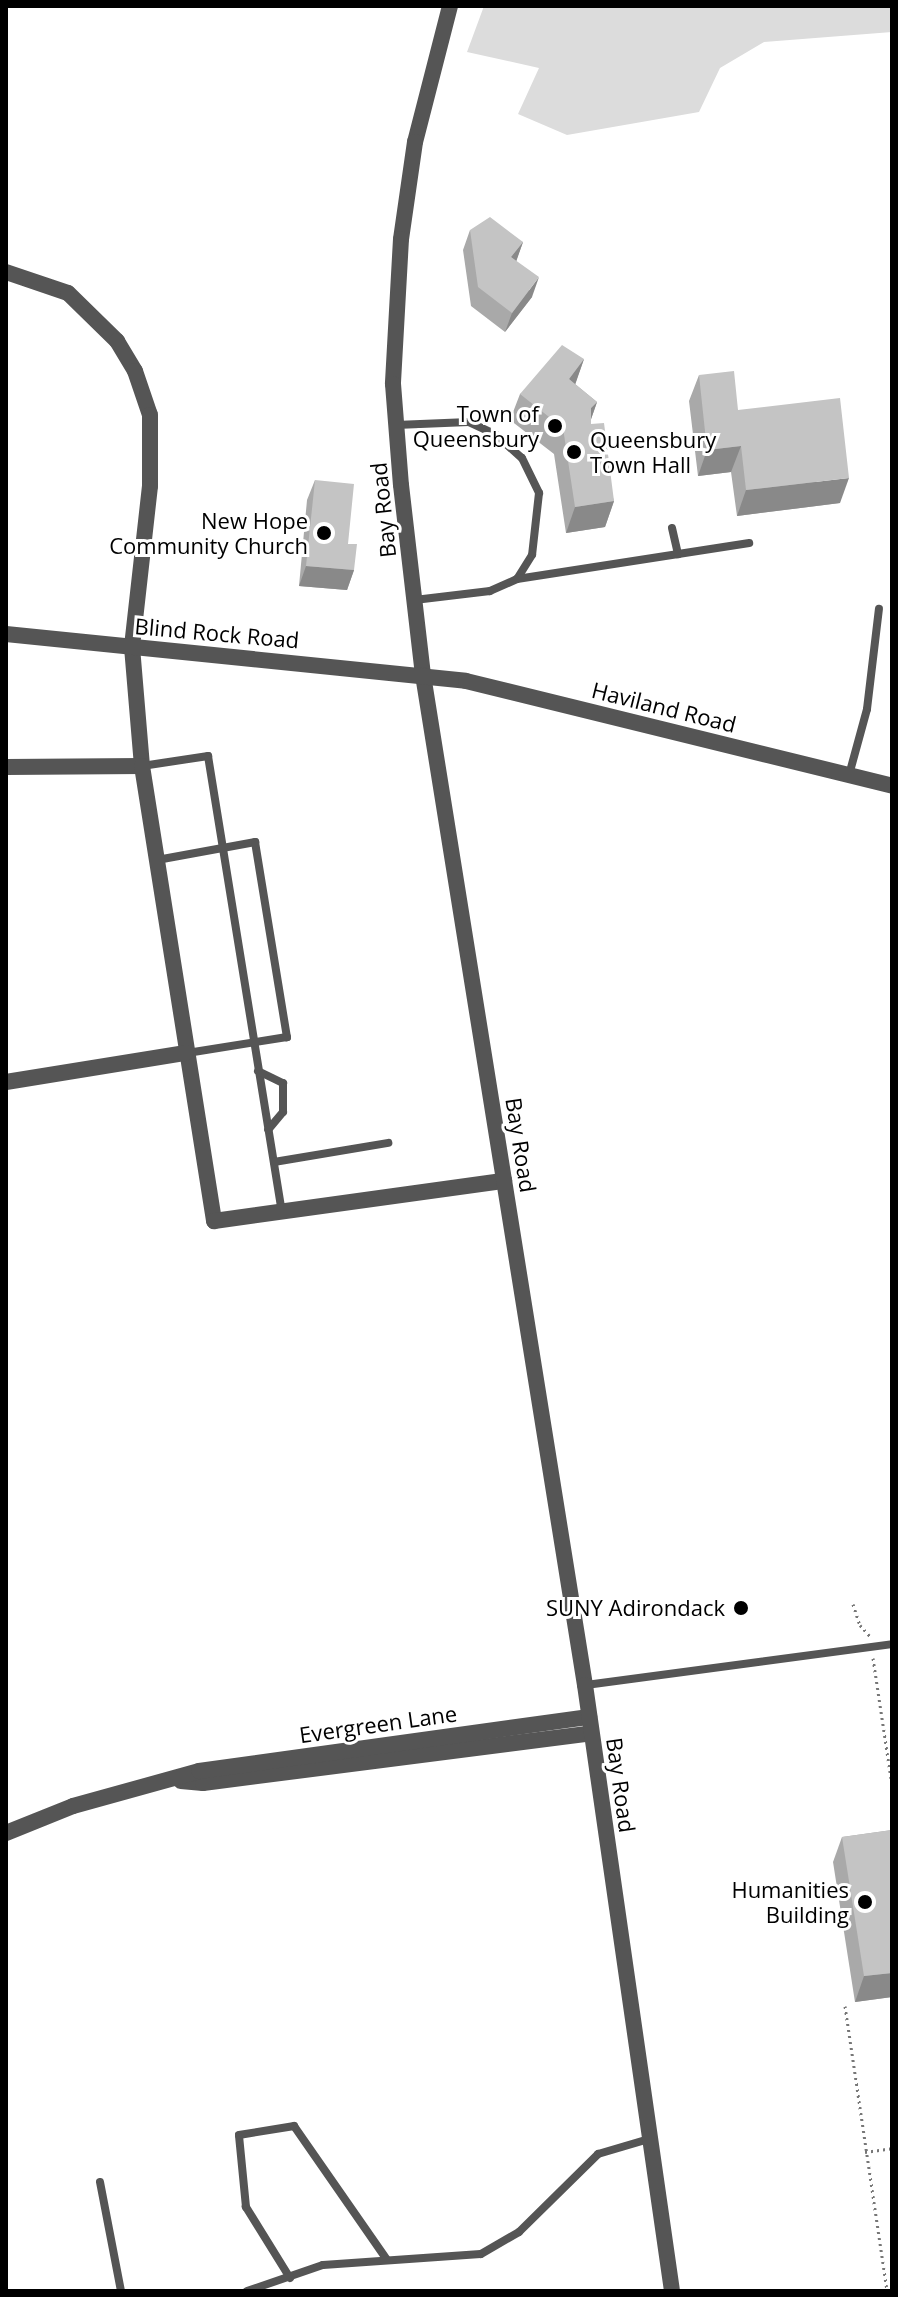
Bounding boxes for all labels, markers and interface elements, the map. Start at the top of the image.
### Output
place label: Town of Queensbury [413,400,539,452]
marker: Town of Queensbury [546,417,564,435]
place label: Queensbury Town Hall [590,426,716,478]
marker: Queensbury Town Hall [565,443,583,461]
street label: Bay Road [365,461,401,559]
place label: New Hope Community Church [109,507,308,558]
marker: New Hope Community Church [315,524,333,542]
street label: Blind Rock Road [134,613,300,653]
street label: Haviland Road [589,676,739,738]
street label: Bay Road [500,1096,542,1194]
place label: SUNY Adirondack [546,1595,725,1621]
marker: SUNY Adirondack [732,1599,750,1617]
street label: Evergreen Lane [297,1700,459,1748]
street label: Bay Road [601,1736,641,1834]
place label: Humanities Building [731,1876,849,1928]
marker: Humanities Building [856,1893,874,1911]

